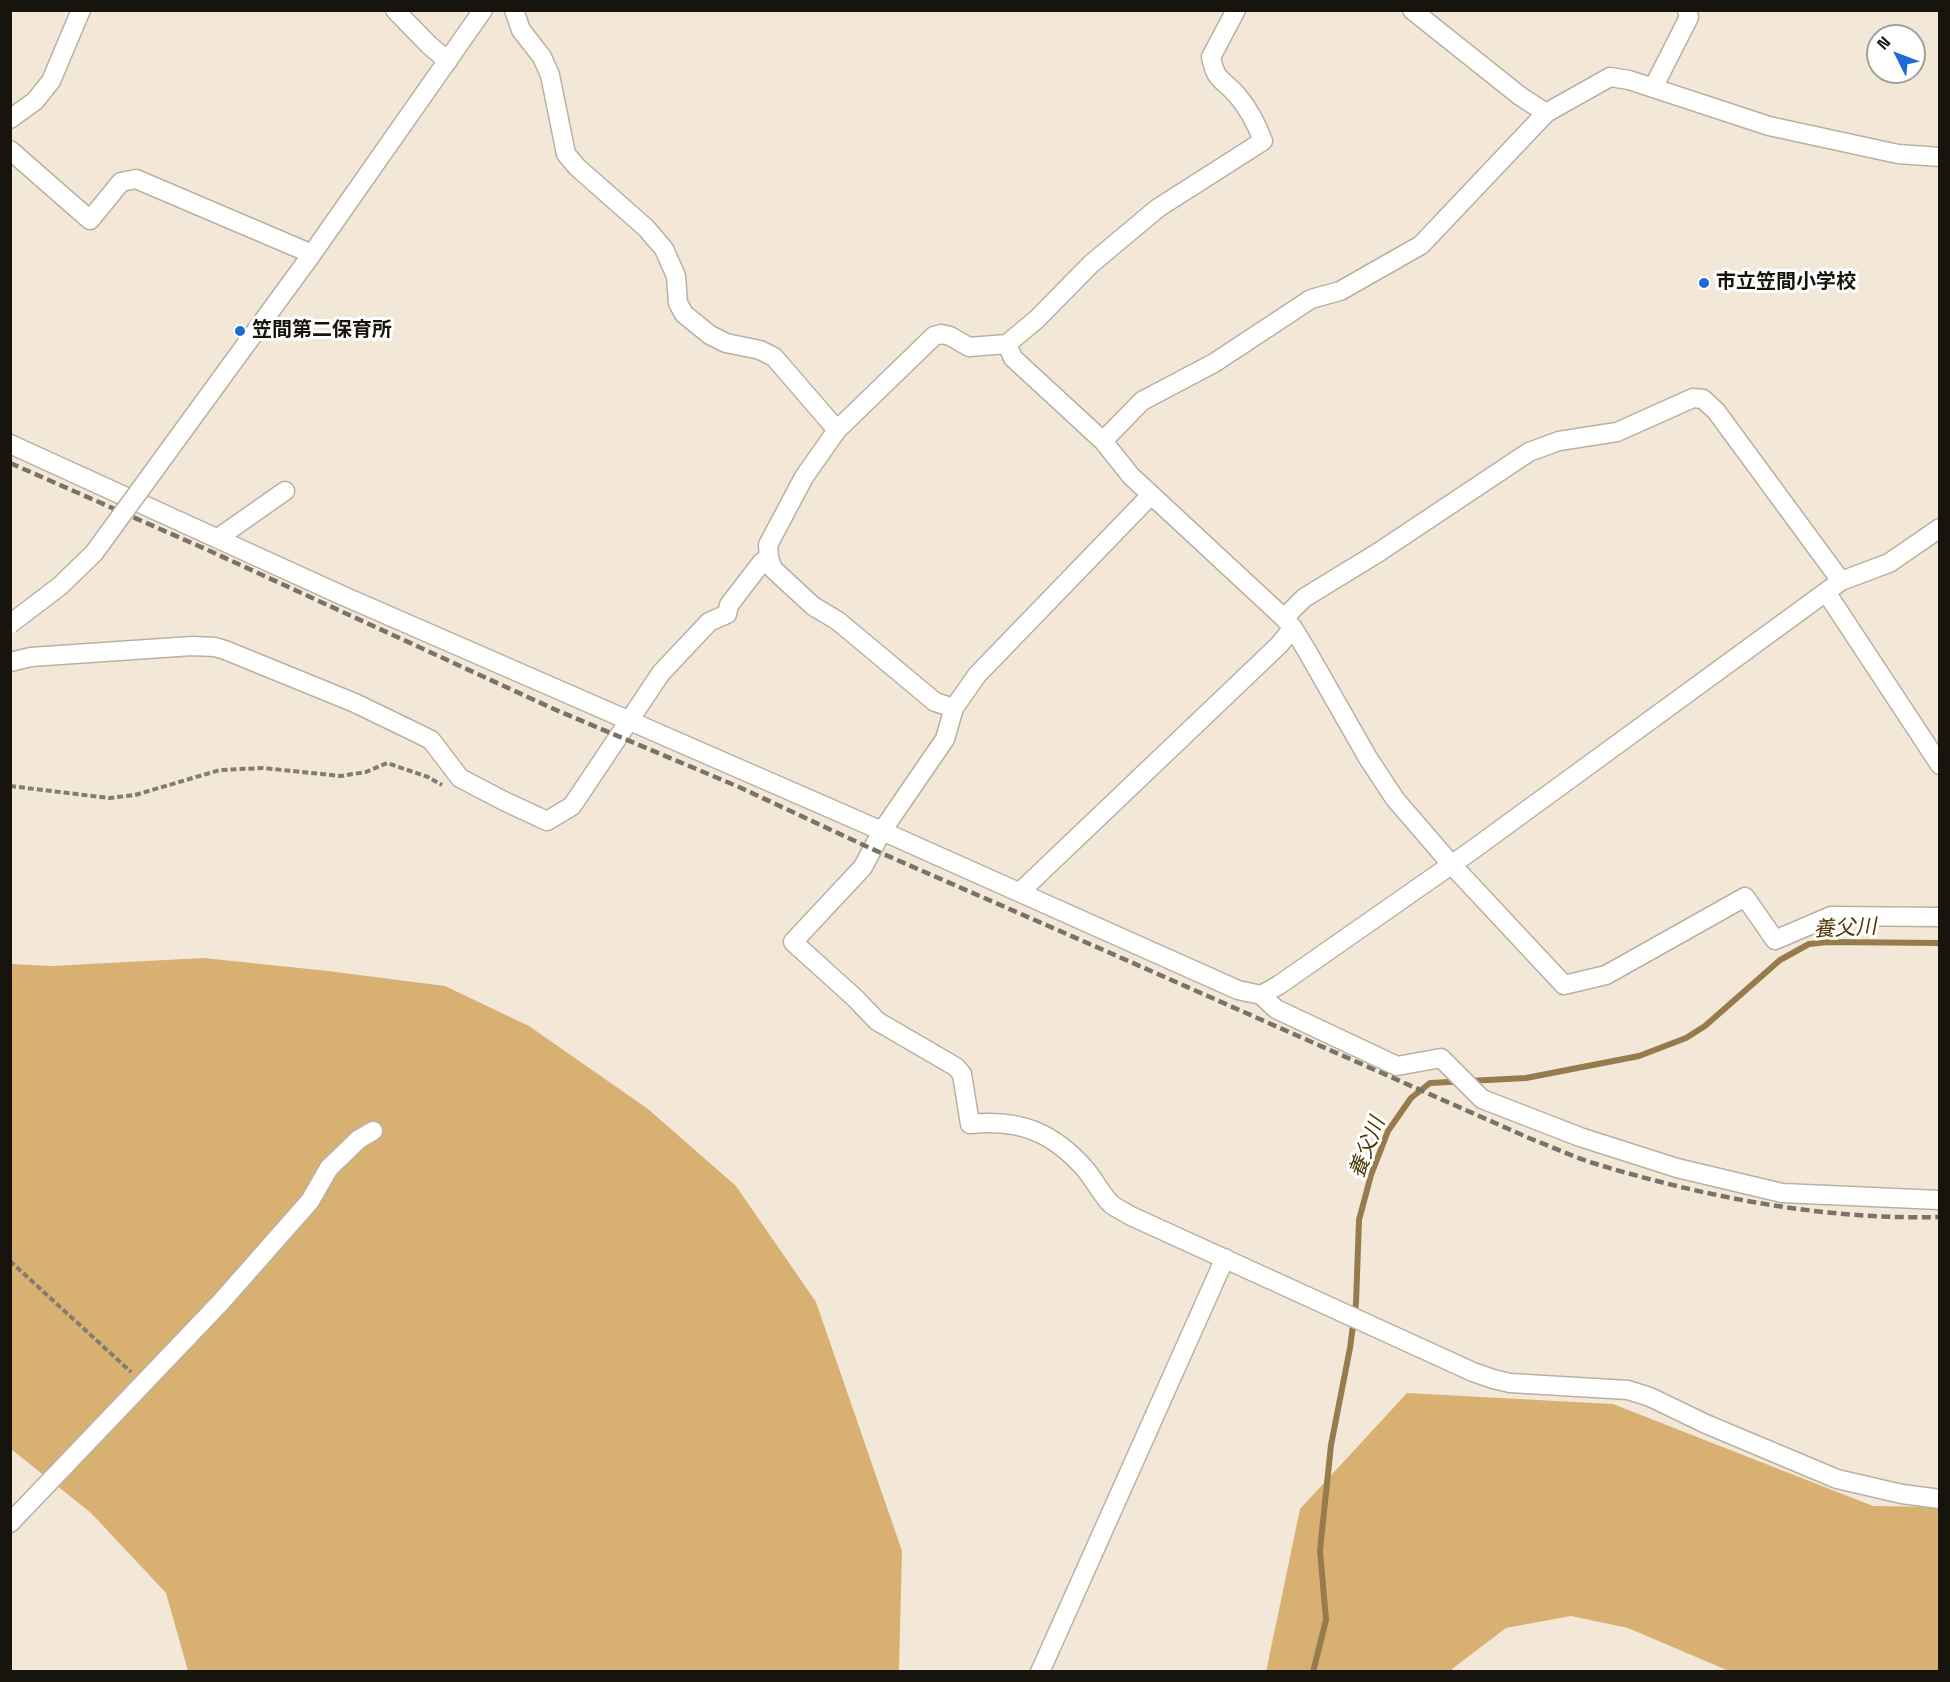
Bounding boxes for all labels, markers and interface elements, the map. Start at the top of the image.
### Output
north arrow [1866,24,1926,84]
text: N [1872,32,1895,54]
place label: 市立笠間小学校 [1716,271,1856,295]
marker: 市立笠間小学校 [1697,276,1711,290]
place label: 笠間第二保育所 [252,319,392,343]
marker: 笠間第二保育所 [233,324,247,338]
water label: 養父川 [1813,915,1877,943]
water label: 養父川 [1345,1114,1391,1182]

